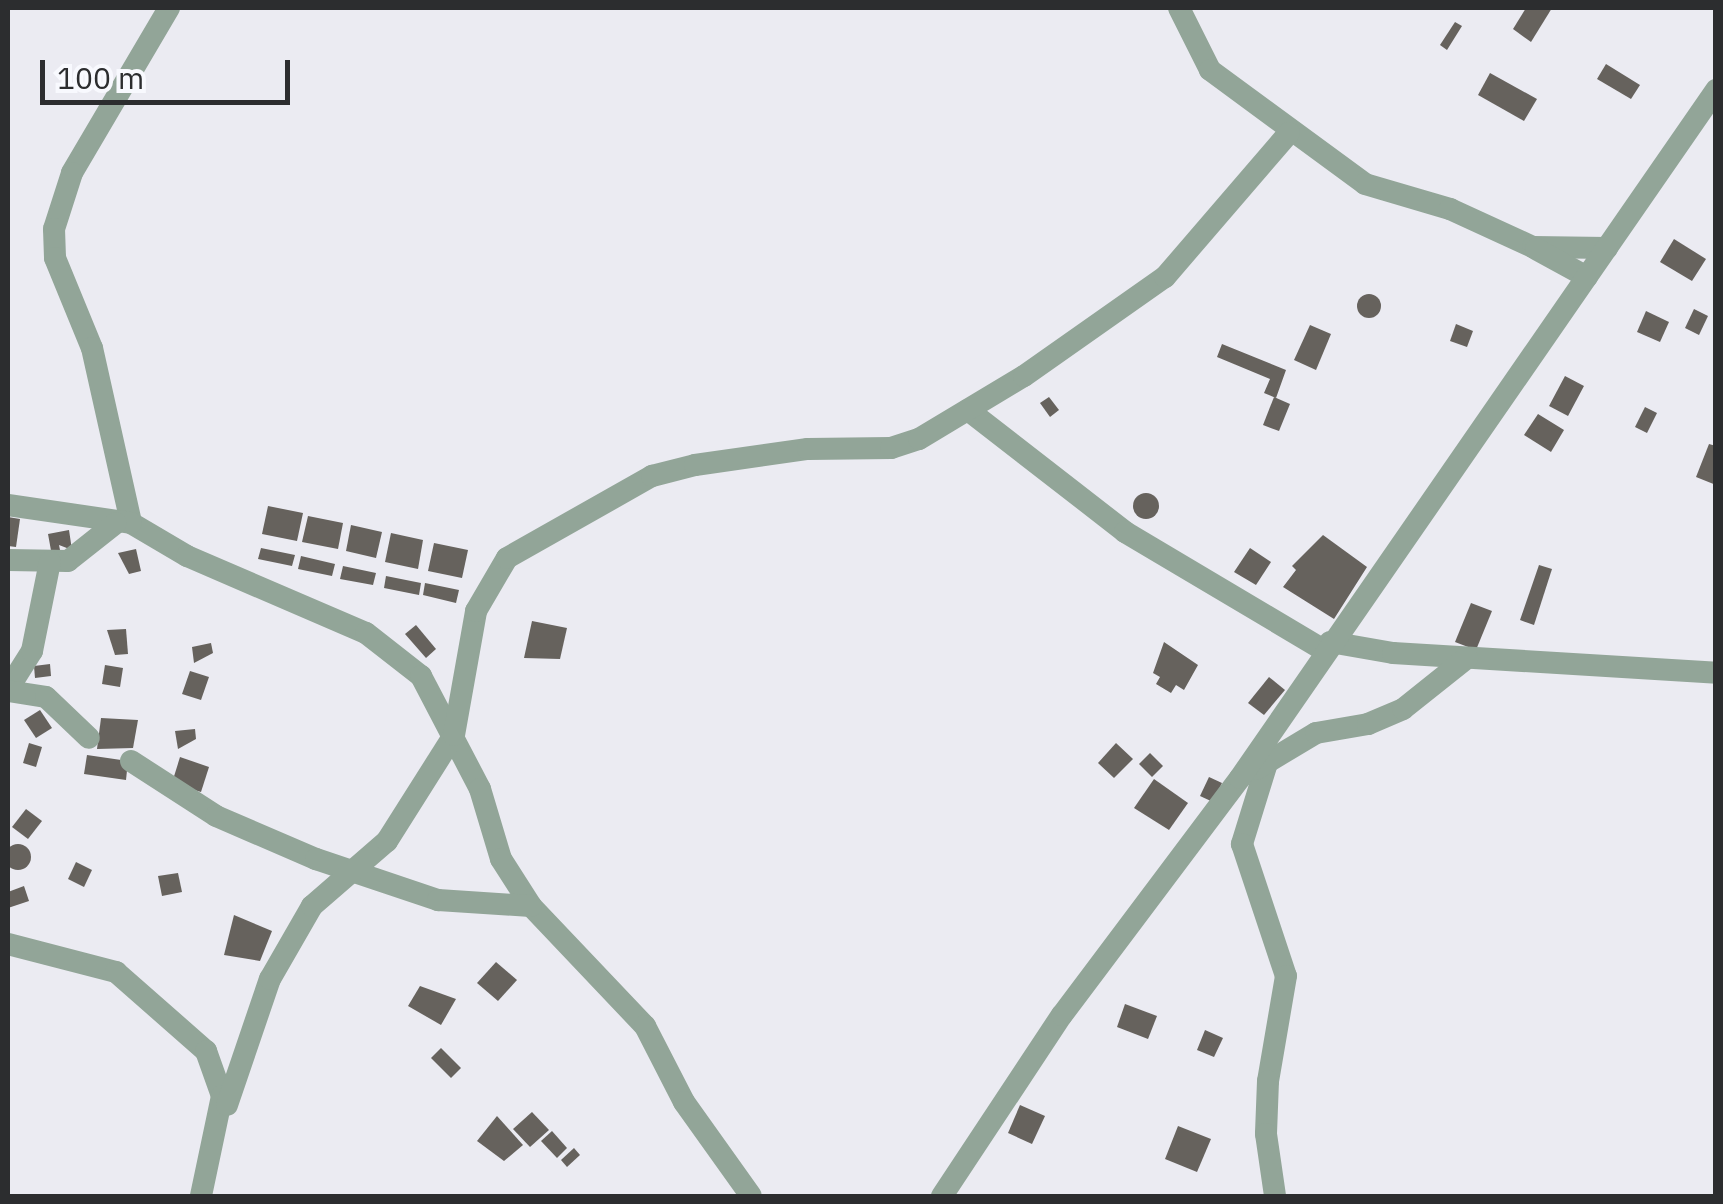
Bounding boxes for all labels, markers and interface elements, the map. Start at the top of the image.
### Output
scale bar [45,40,295,102]
text: 100 m [57,58,144,97]

